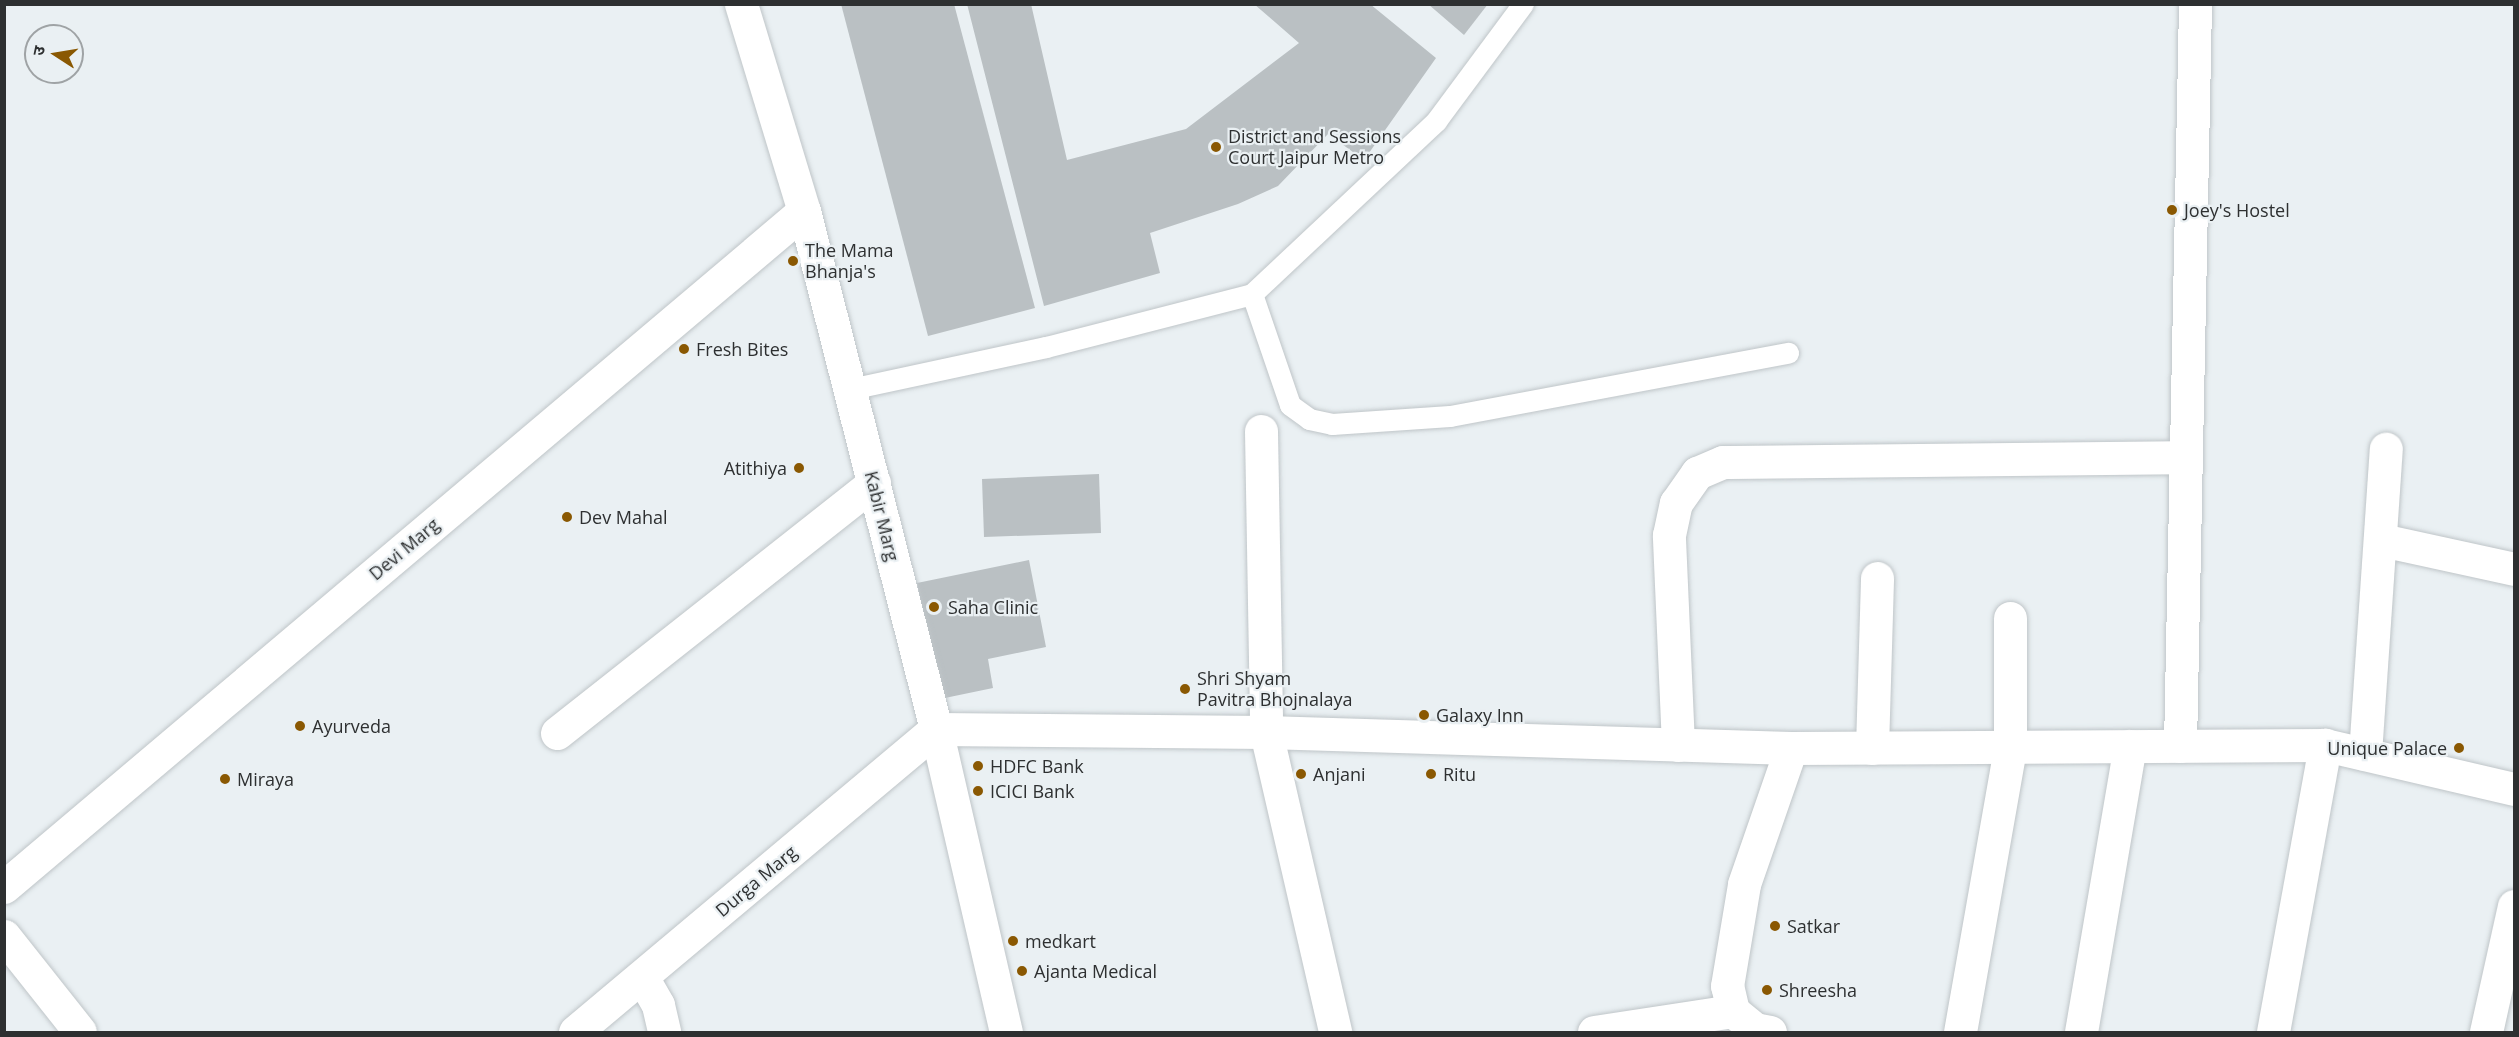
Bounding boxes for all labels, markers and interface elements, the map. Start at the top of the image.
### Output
north arrow [24,24,84,84]
text: उ [27,44,50,58]
place label: District and Sessions Court Jaipur Metro [1228,126,1401,168]
marker: District and Sessions Court Jaipur Metro [1209,140,1223,154]
place label: Joey's Hostel [2184,199,2290,221]
marker: Joey's Hostel [2165,203,2179,217]
place label: The Mama Bhanja's [805,240,894,282]
marker: The Mama Bhanja's [786,254,800,268]
place label: Fresh Bites [696,338,788,360]
marker: Fresh Bites [677,342,691,356]
place label: Atithiya [724,457,787,479]
marker: Atithiya [792,461,806,475]
street label: Kabir Marg [860,469,904,563]
place label: Dev Mahal [579,506,668,528]
marker: Dev Mahal [560,510,574,524]
street label: Devi Marg [365,514,443,584]
place label: Saha Clinic [948,596,1038,618]
marker: Saha Clinic [925,598,943,616]
place label: Shri Shyam Pavitra Bhojnalaya [1197,668,1352,710]
marker: Shri Shyam Pavitra Bhojnalaya [1178,682,1192,696]
place label: Galaxy Inn [1436,704,1524,726]
marker: Galaxy Inn [1417,708,1431,722]
place label: Ayurveda [312,715,391,737]
marker: Ayurveda [293,719,307,733]
place label: Unique Palace [2327,737,2447,759]
marker: Unique Palace [2452,741,2466,755]
place label: HDFC Bank [990,755,1084,777]
marker: HDFC Bank [971,759,985,773]
place label: Anjani [1313,763,1366,785]
place label: Ritu [1443,763,1476,785]
marker: Anjani [1294,767,1308,781]
marker: Ritu [1424,767,1438,781]
place label: Miraya [237,768,294,790]
marker: Miraya [218,772,232,786]
place label: ICICI Bank [990,780,1075,802]
marker: ICICI Bank [971,784,985,798]
street label: Durga Marg [711,841,801,921]
place label: Satkar [1787,915,1840,937]
marker: Satkar [1768,919,1782,933]
place label: medkart [1025,930,1096,952]
marker: medkart [1006,934,1020,948]
place label: Ajanta Medical [1034,960,1157,982]
marker: Ajanta Medical [1015,964,1029,978]
place label: Shreesha [1779,979,1857,1001]
marker: Shreesha [1760,983,1774,997]

